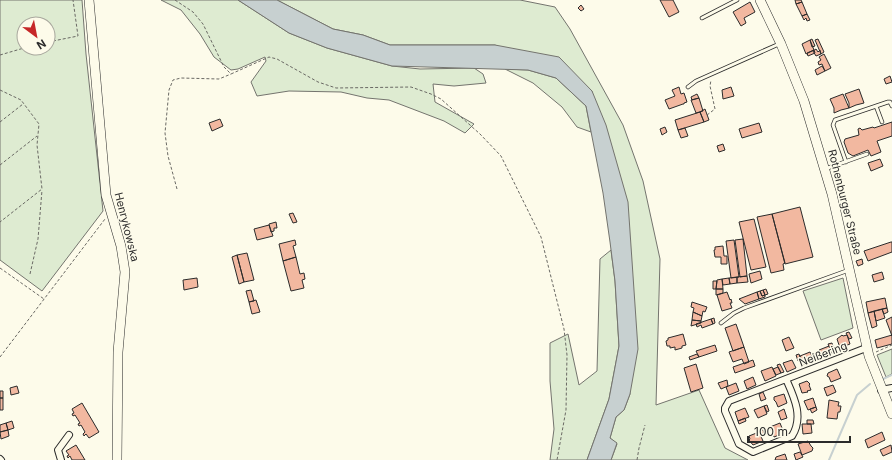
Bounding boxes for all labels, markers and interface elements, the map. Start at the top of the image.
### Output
north arrow [16,16,56,56]
text: N [34,36,49,53]
street label: Rothenburger Straße [825,148,865,256]
street label: Henrykowska [112,191,142,263]
street label: Neißering [797,338,849,370]
scale bar [748,418,850,444]
text: 100 m [754,424,788,439]

